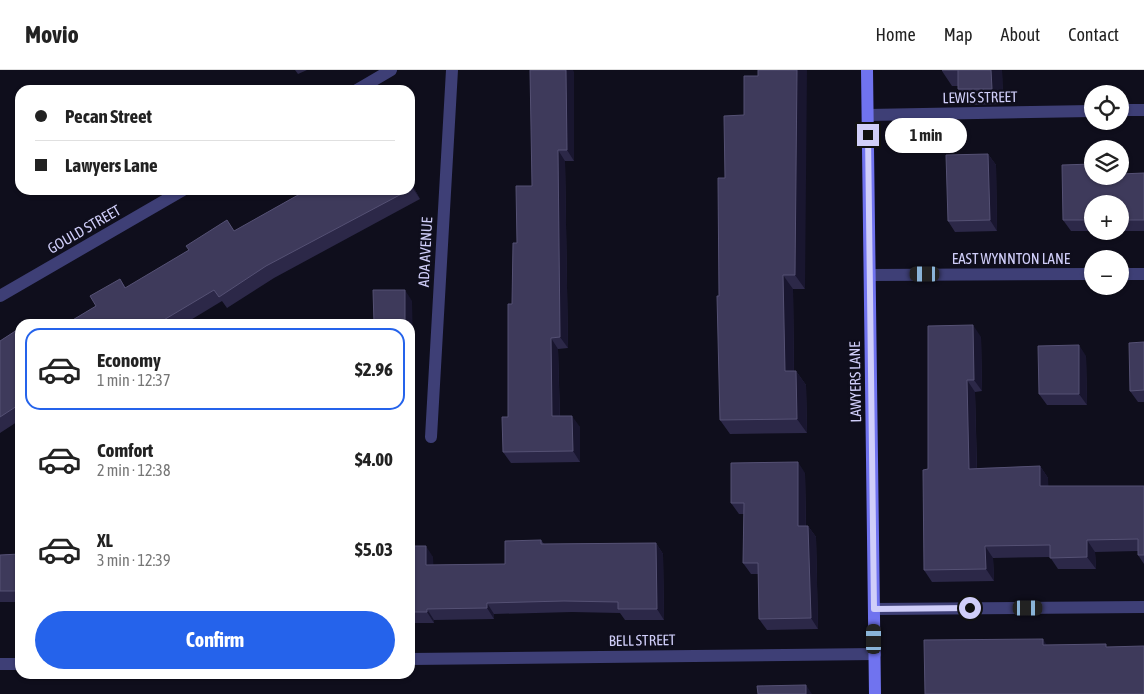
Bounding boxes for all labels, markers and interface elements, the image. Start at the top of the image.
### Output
text: Movio [25,21,79,48]
text: Home [876,24,916,45]
text: Map [944,24,973,45]
text: About [1001,24,1040,45]
text: Contact [1068,24,1119,45]
map controls [1084,85,1129,295]
button: locate [1084,85,1129,130]
street label: LEWIS STREET [942,88,1018,106]
text: Pecan Street [65,105,152,127]
callout: 1 min [886,118,968,152]
route end [857,124,879,146]
text: 1 min [910,126,942,144]
button: layers [1084,140,1129,185]
text: Lawyers Lane [65,154,158,176]
button: + [1084,195,1129,240]
street label: GOULD STREET [44,201,124,257]
street label: ADA AVENUE [415,216,435,287]
street label: EAST WYNNTON LANE [952,250,1071,267]
button: − [1084,250,1129,295]
car [910,267,940,282]
street label: LAWYERS LANE [846,341,864,423]
icon: car [37,347,82,392]
text: Economy [97,349,161,371]
text: $2.96 [355,358,393,380]
text: 1 min · 12:37 [97,371,170,389]
icon: car [37,437,82,482]
text: Comfort [97,439,153,461]
text: $4.00 [355,448,393,470]
text: 2 min · 12:38 [97,461,170,479]
icon: car [37,527,82,572]
text: XL [97,529,113,551]
text: $5.03 [355,538,393,560]
text: 3 min · 12:39 [97,551,170,569]
route start [959,597,981,619]
car [1013,601,1043,616]
button: Confirm [35,611,395,669]
car [866,624,881,654]
street label: BELL STREET [608,631,676,649]

